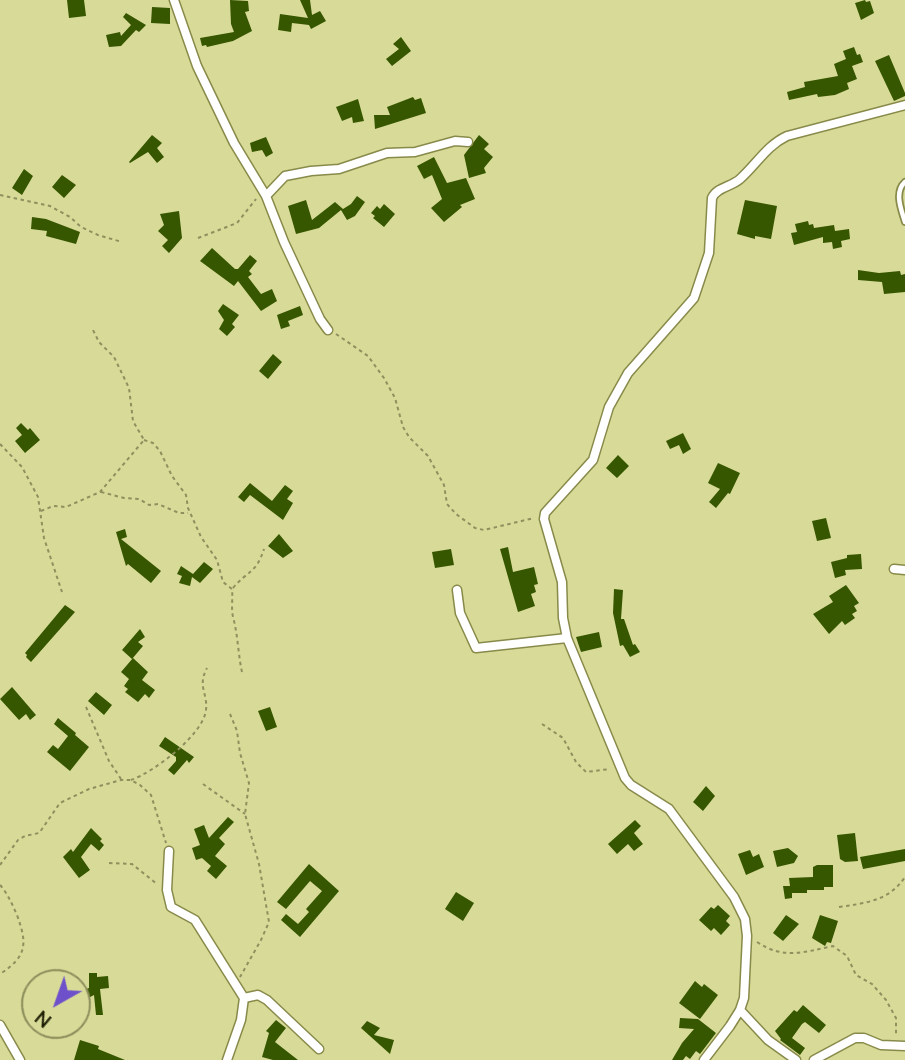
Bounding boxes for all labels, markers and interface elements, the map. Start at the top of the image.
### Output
north arrow [21,969,91,1039]
text: N [30,1004,58,1033]

